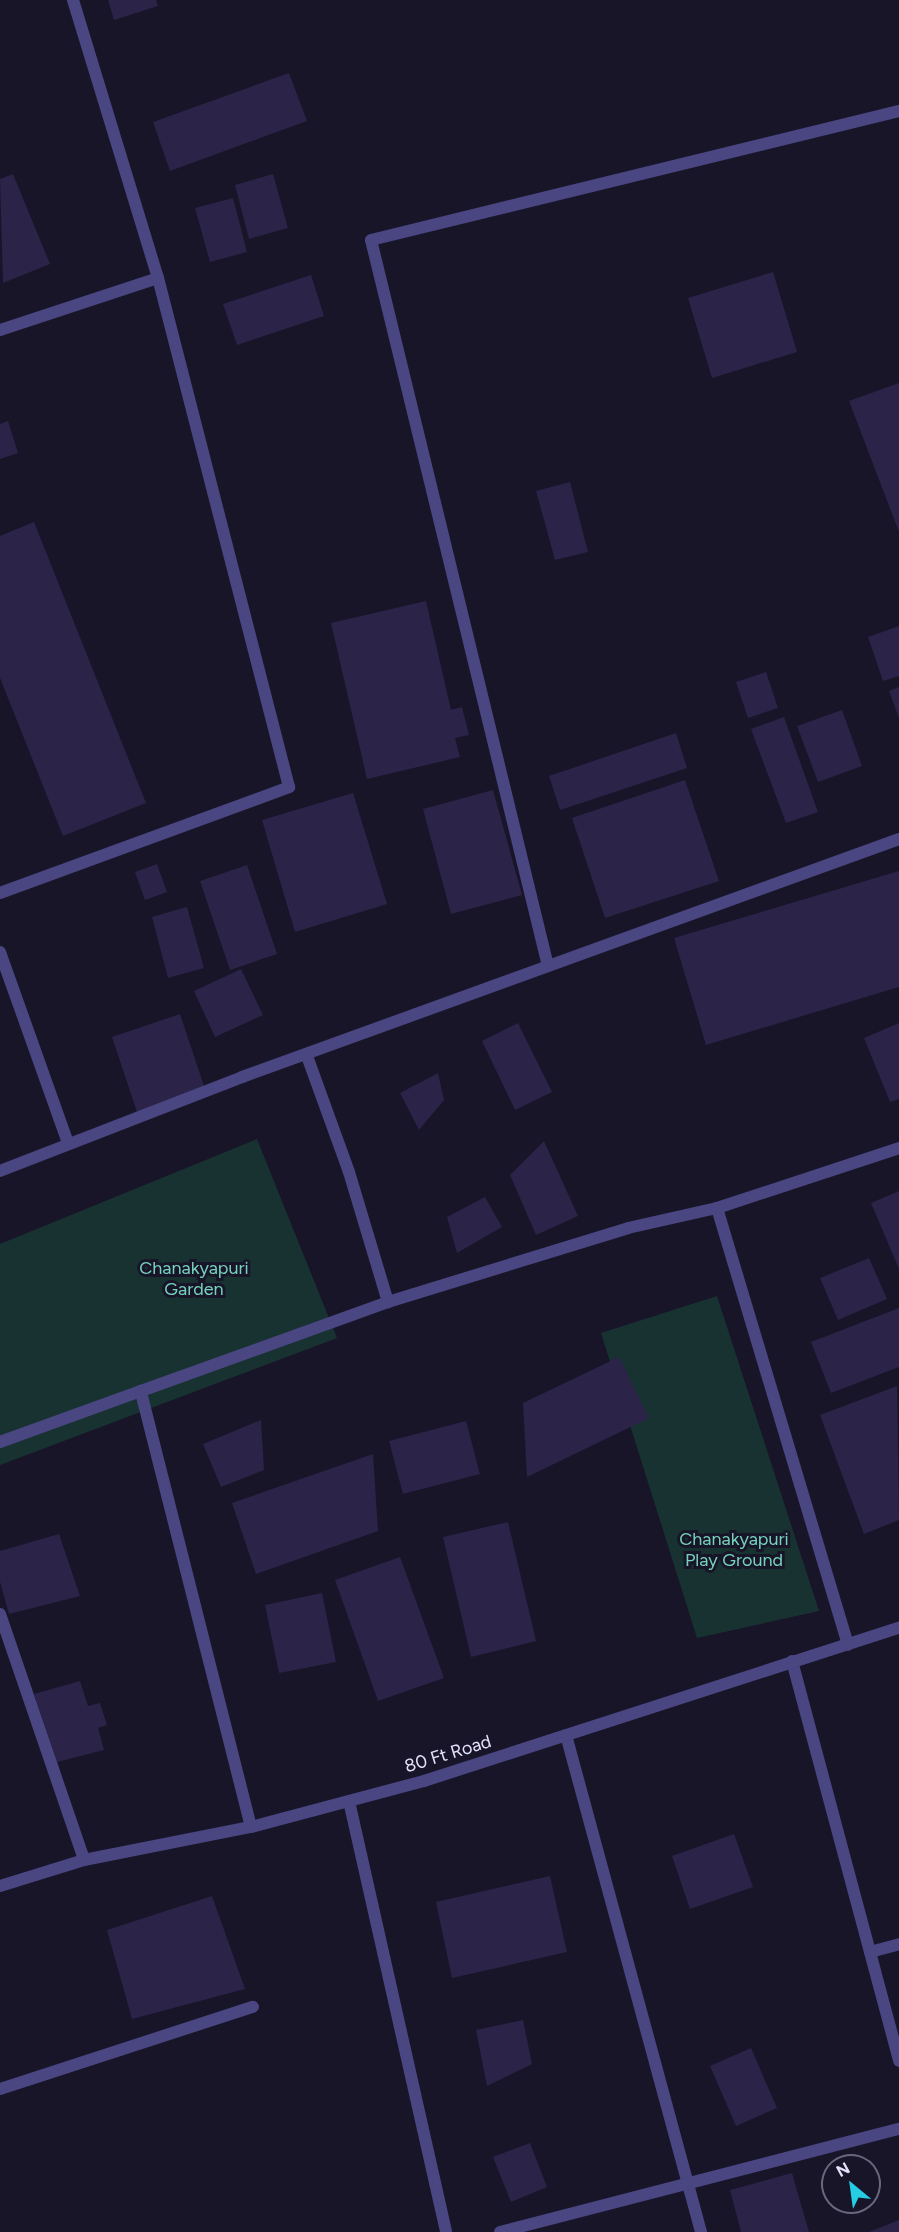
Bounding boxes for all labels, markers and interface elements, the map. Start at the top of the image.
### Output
park label: Chanakyapuri Garden [139,1258,249,1300]
park label: Chanakyapuri Play Ground [679,1529,789,1572]
street label: 80 Ft Road [402,1731,494,1777]
north arrow [821,2154,881,2214]
text: N [833,2158,853,2181]

